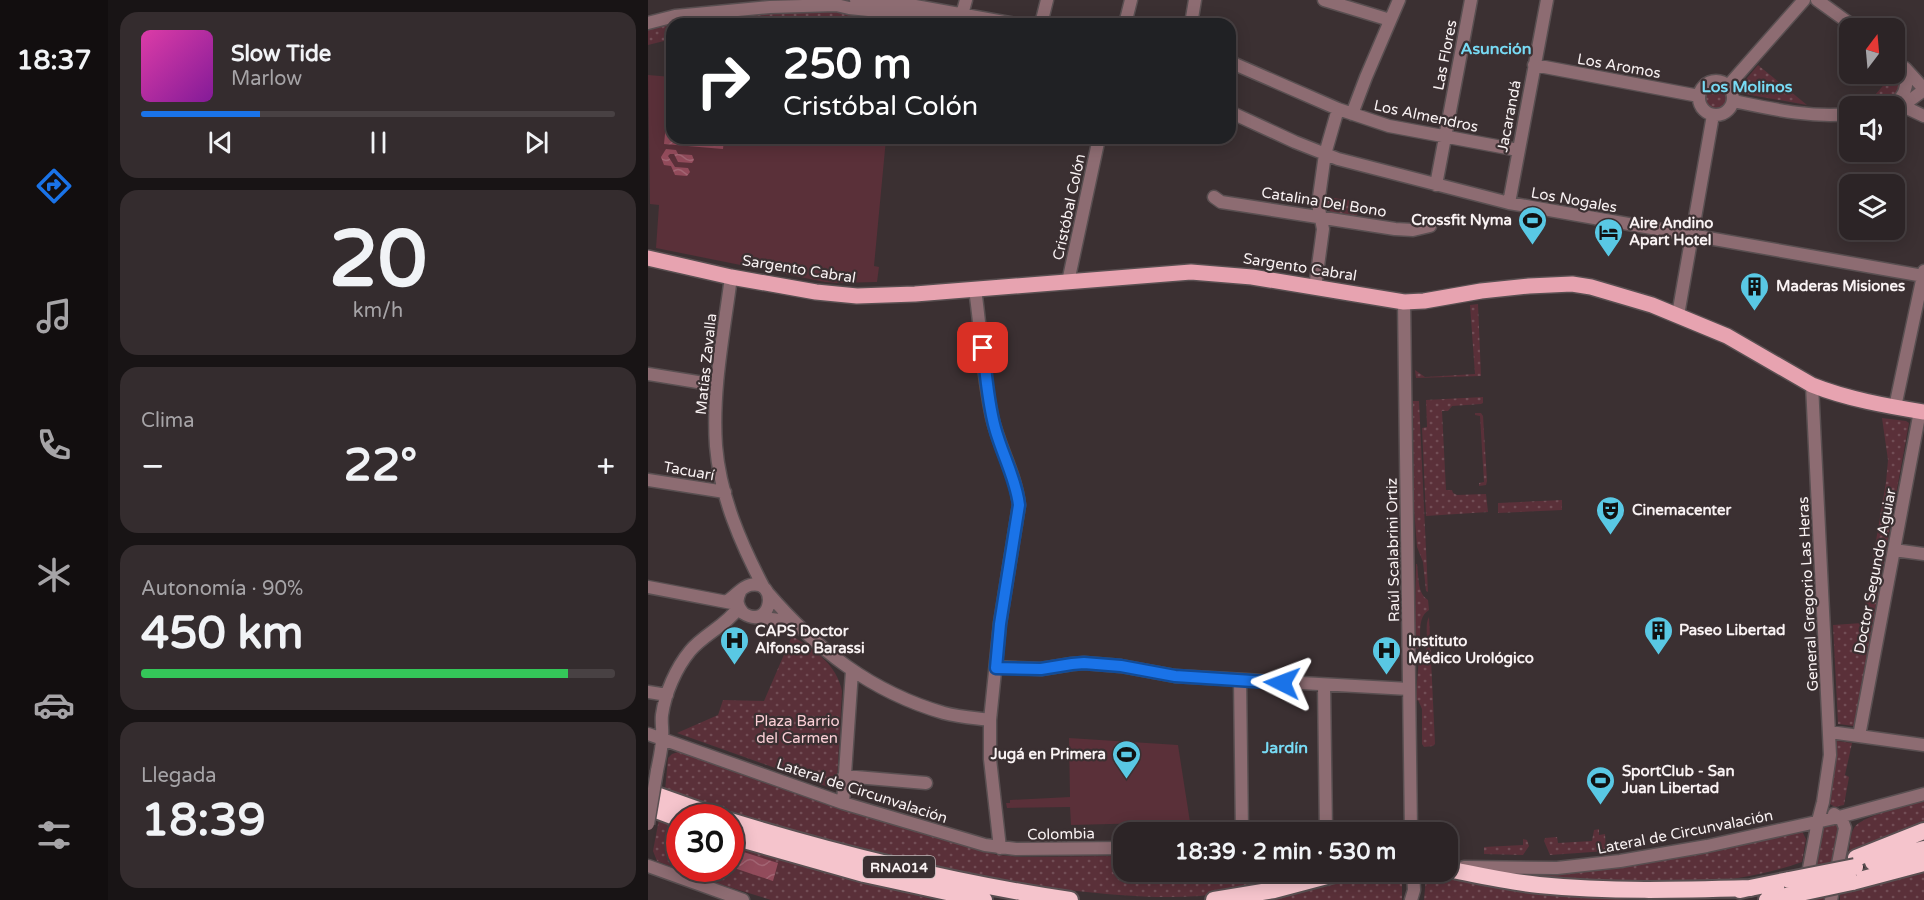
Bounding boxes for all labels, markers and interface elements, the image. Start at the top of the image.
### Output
street label: Las Flores [1429,18,1461,92]
north arrow [1839,18,1905,84]
map controls [1839,18,1905,240]
text: 250 m [783,39,912,90]
district label: Asunción [1460,39,1532,59]
text: Slow Tide [231,41,331,67]
icon: right [684,42,762,120]
text: 18:37 [17,44,91,77]
street label: Los Aromos [1576,50,1662,82]
text: Marlow [231,67,302,91]
district label: Los Molinos [1702,77,1793,97]
street label: Jacarandá [1493,78,1525,154]
text: Cristóbal Colón [783,90,978,123]
street label: Los Almendros [1372,96,1480,136]
button: sound [1839,96,1905,162]
icon: previous [204,126,237,159]
icon: pause [362,126,395,159]
icon: next [520,126,553,159]
street label: Cristóbal Colón [1049,152,1089,262]
icon: directions [33,165,75,207]
button: layers [1839,174,1905,240]
street label: Catalina Del Bono [1260,183,1388,221]
street label: Los Nogales [1530,184,1618,216]
sports icon: Crossfit Nyma [1517,204,1549,246]
place label: Crossfit Nyma [1411,211,1512,230]
text: 20 [329,213,427,307]
place label: Aire Andino Apart Hotel [1629,214,1713,250]
hotel icon: Aire Andino Apart Hotel [1592,216,1624,258]
street label: Sargento Cabral [1242,249,1358,285]
street label: Sargento Cabral [741,251,857,287]
building icon: Maderas Misiones [1739,270,1771,312]
place label: Maderas Misiones [1776,277,1905,295]
icon: music [33,295,75,337]
text: km/h [353,299,403,323]
street label: Matías Zavalla [692,312,720,416]
pin [957,322,1008,373]
icon: arrive [966,331,999,364]
text: Clima [141,409,194,433]
icon: phone [33,424,75,466]
text: 22° [344,439,417,493]
text: − [141,447,165,486]
text: + [596,447,615,486]
street label: Tacuarí [662,458,716,484]
street label: Raúl Scalabrini Ortiz [1383,478,1403,622]
street label: Doctor Segundo Aguiar [1850,487,1900,655]
theatre icon: Cinemacenter [1595,494,1627,536]
street label: General Gregorio Las Heras [1794,496,1822,692]
place label: Cinemacenter [1632,501,1731,519]
icon: climate [33,554,75,596]
text: Autonomía · 90% [141,577,303,601]
text: 450 km [141,607,303,661]
building icon: Paseo Libertad [1642,614,1674,656]
place label: Paseo Libertad [1679,621,1786,639]
place label: CAPS Doctor Alfonso Barassi [755,622,865,657]
hospital icon: CAPS Doctor Alfonso Barassi [718,624,750,666]
place label: Instituto Médico Urológico [1408,632,1534,668]
hospital icon: Instituto Médico Urológico [1371,634,1403,676]
position arrow [1250,651,1314,715]
icon: car [33,684,75,726]
park label: Plaza Barrio del Carmen [754,712,840,747]
sports icon: Jugá en Primera [1111,738,1143,780]
district label: Jardín [1261,738,1308,758]
place label: Jugá en Primera [990,745,1106,764]
street label: Lateral de Circunvalación [774,755,950,827]
place label: SportClub - San Juan Libertad [1621,762,1735,797]
text: Llegada [141,764,217,788]
sports icon: SportClub - San Juan Libertad [1585,764,1617,806]
text: 18:39 [141,794,266,848]
speed limit sign: 30 [666,804,744,882]
street label: Lateral de Circunvalación [1595,806,1775,858]
icon: filters [33,814,75,856]
street label: Colombia [1027,824,1095,844]
text: 18:39 · 2 min · 530 m [1175,839,1396,865]
road number: RNA014 [863,856,935,878]

